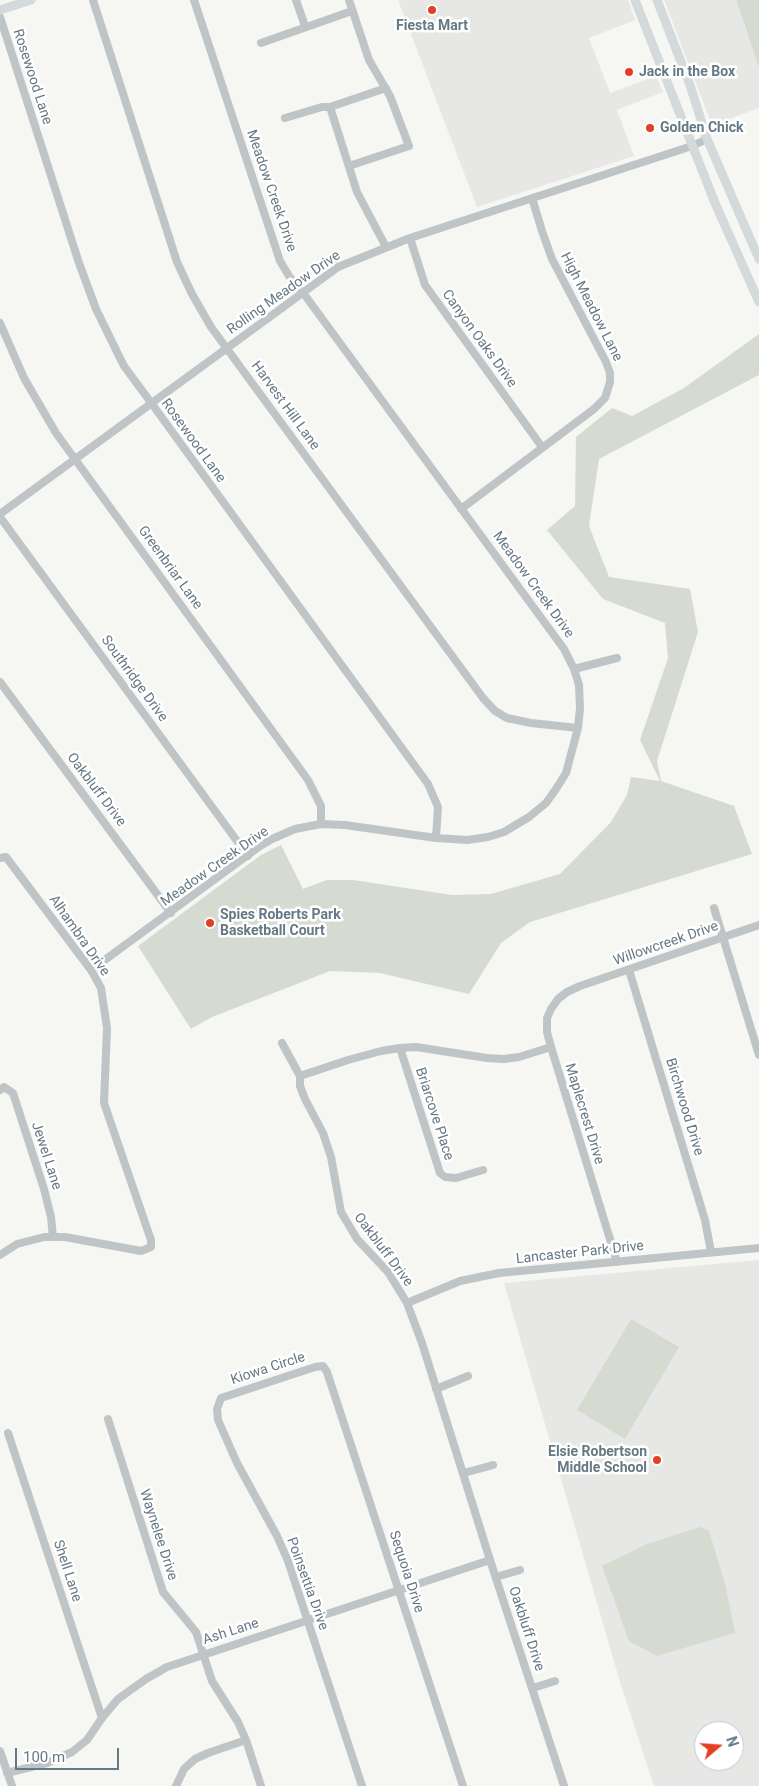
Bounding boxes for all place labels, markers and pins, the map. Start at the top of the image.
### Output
marker: Fiesta Mart [426,4,438,16]
place label: Fiesta Mart [396,18,468,34]
place label: Jack in the Box [639,64,735,80]
marker: Jack in the Box [623,66,635,78]
place label: Golden Chick [660,120,743,136]
marker: Golden Chick [644,122,656,134]
place label: Spies Roberts Park Basketball Court [220,907,341,940]
marker: Spies Roberts Park Basketball Court [204,917,216,929]
place label: Elsie Robertson Middle School [548,1444,647,1476]
marker: Elsie Robertson Middle School [651,1454,663,1466]

